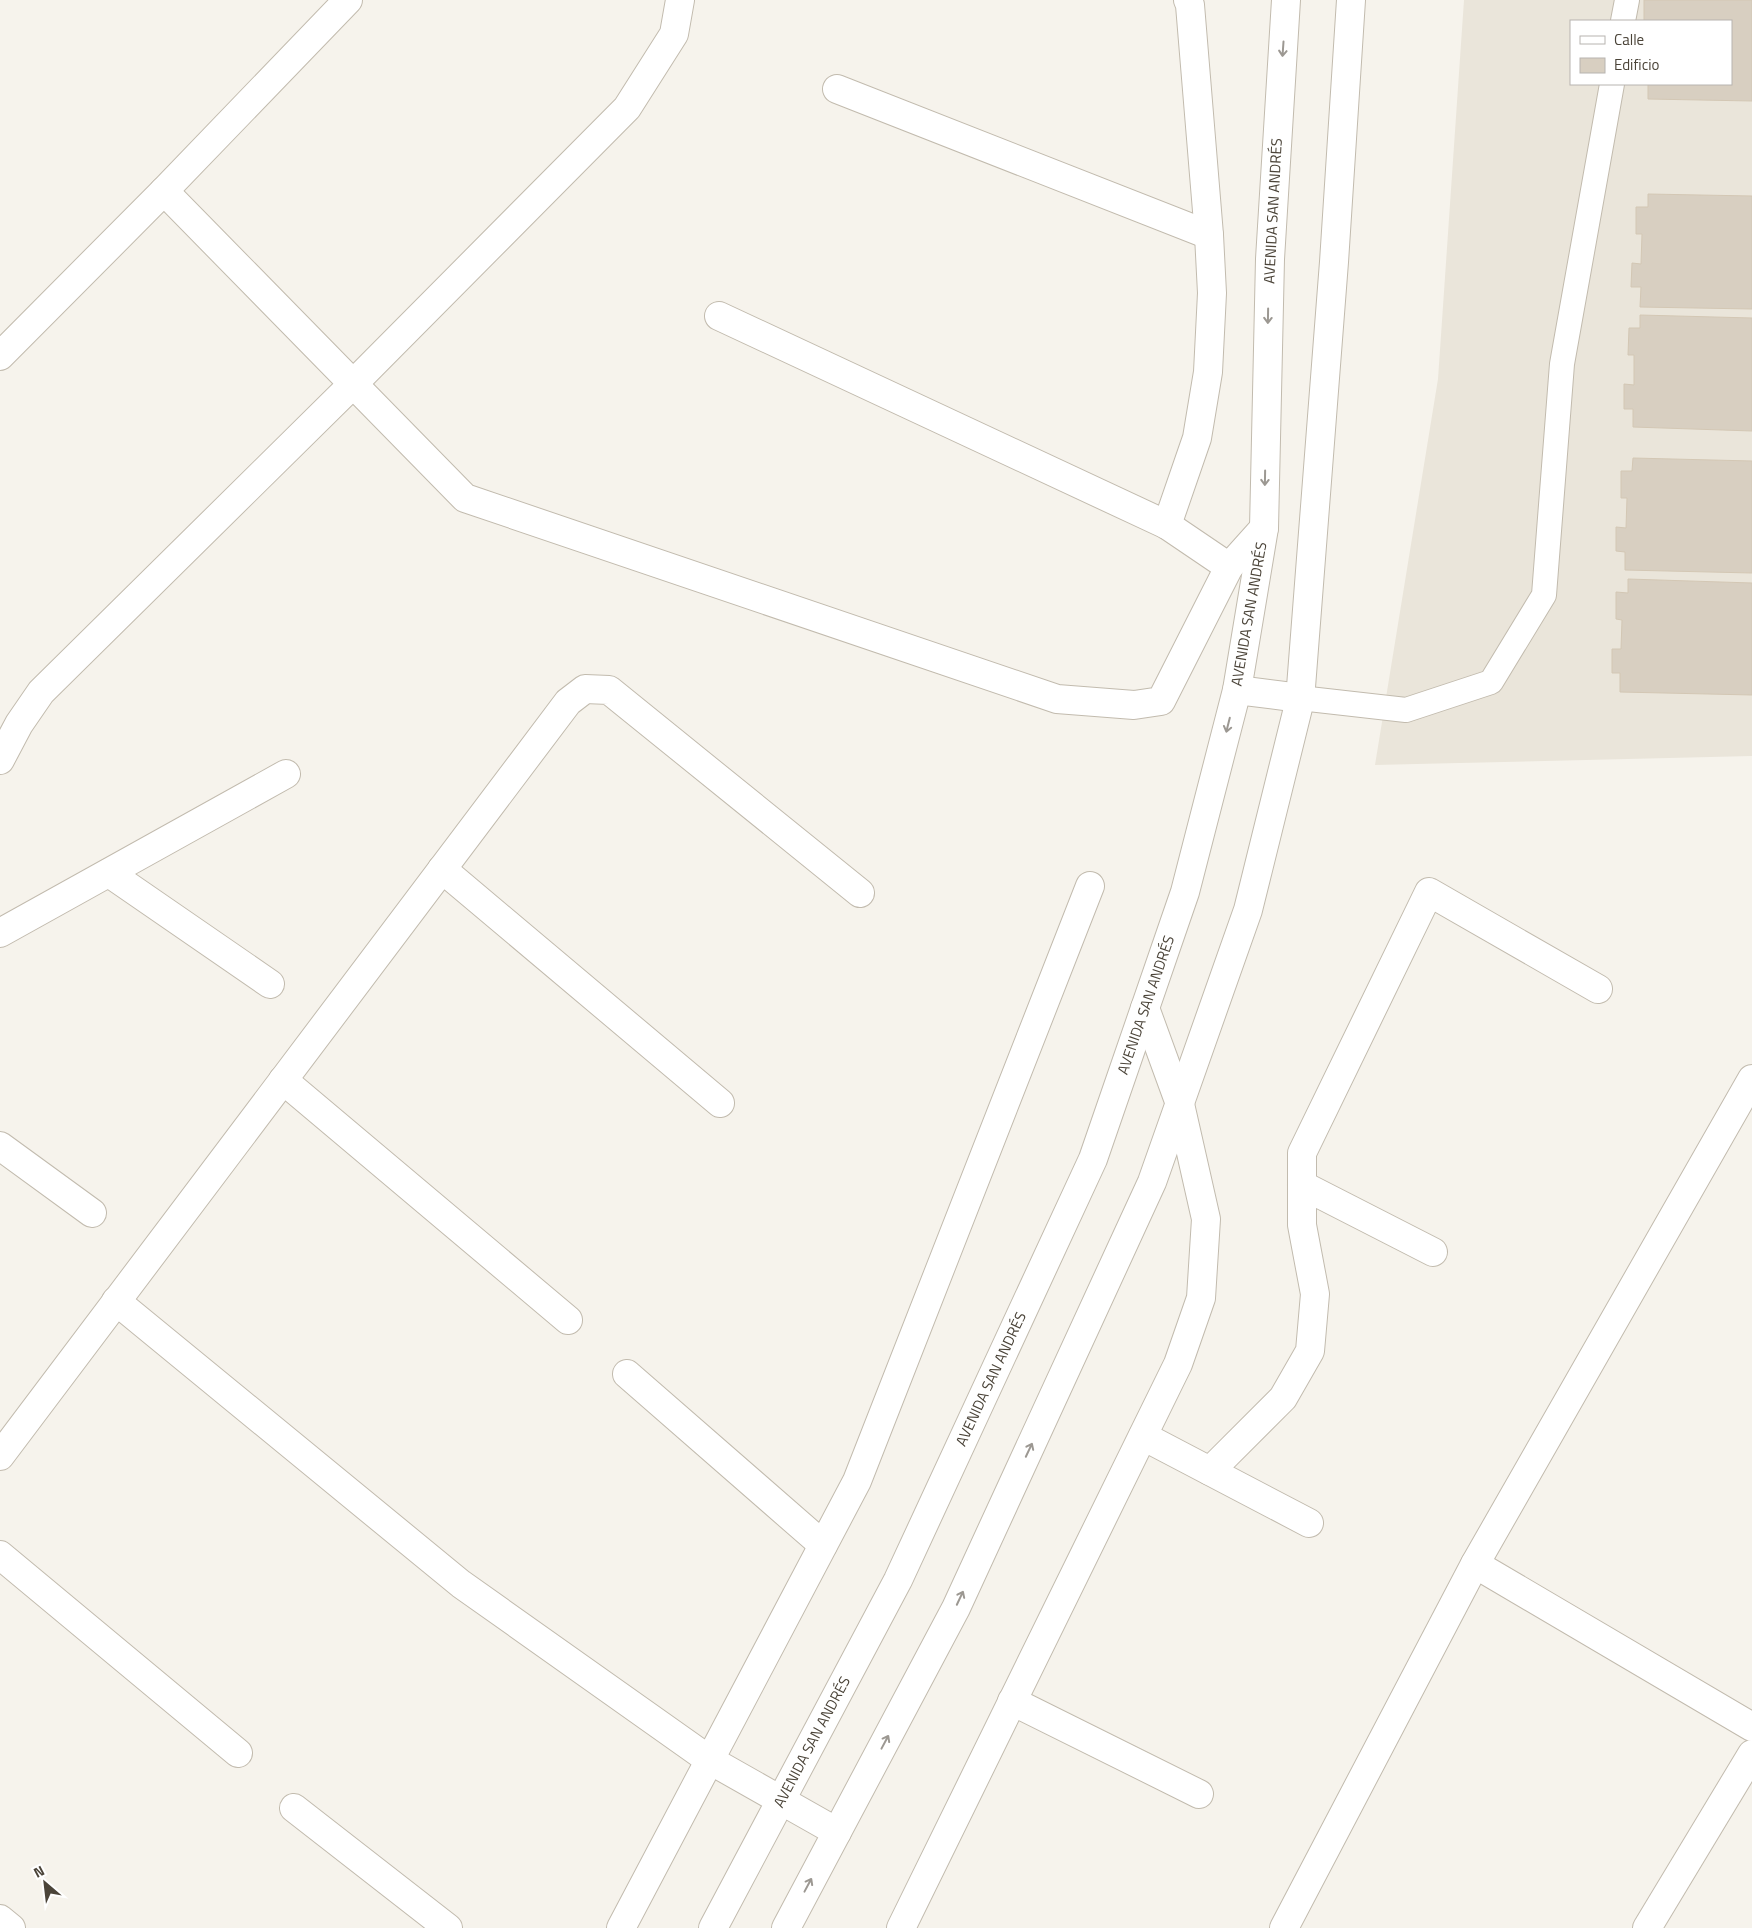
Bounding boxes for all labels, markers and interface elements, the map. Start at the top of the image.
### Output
legend [1570,20,1732,85]
text: Calle [1614,28,1644,51]
one-way arrow [1279,40,1288,56]
text: Edificio [1614,53,1659,76]
street label: AVENIDA SAN ANDRÉS [1257,138,1288,284]
one-way arrow [1264,307,1273,323]
one-way arrow [1260,470,1270,486]
street label: AVENIDA SAN ANDRÉS [1225,540,1272,688]
one-way arrow [1223,716,1232,732]
street label: AVENIDA SAN ANDRÉS [1111,932,1180,1078]
street label: AVENIDA SAN ANDRÉS [949,1308,1032,1450]
one-way arrow [1024,1443,1034,1458]
one-way arrow [956,1591,966,1606]
street label: AVENIDA SAN ANDRÉS [767,1672,856,1812]
one-way arrow [880,1734,890,1749]
north arrow [20,1858,70,1908]
text: N [29,1860,48,1883]
one-way arrow [804,1878,814,1893]

